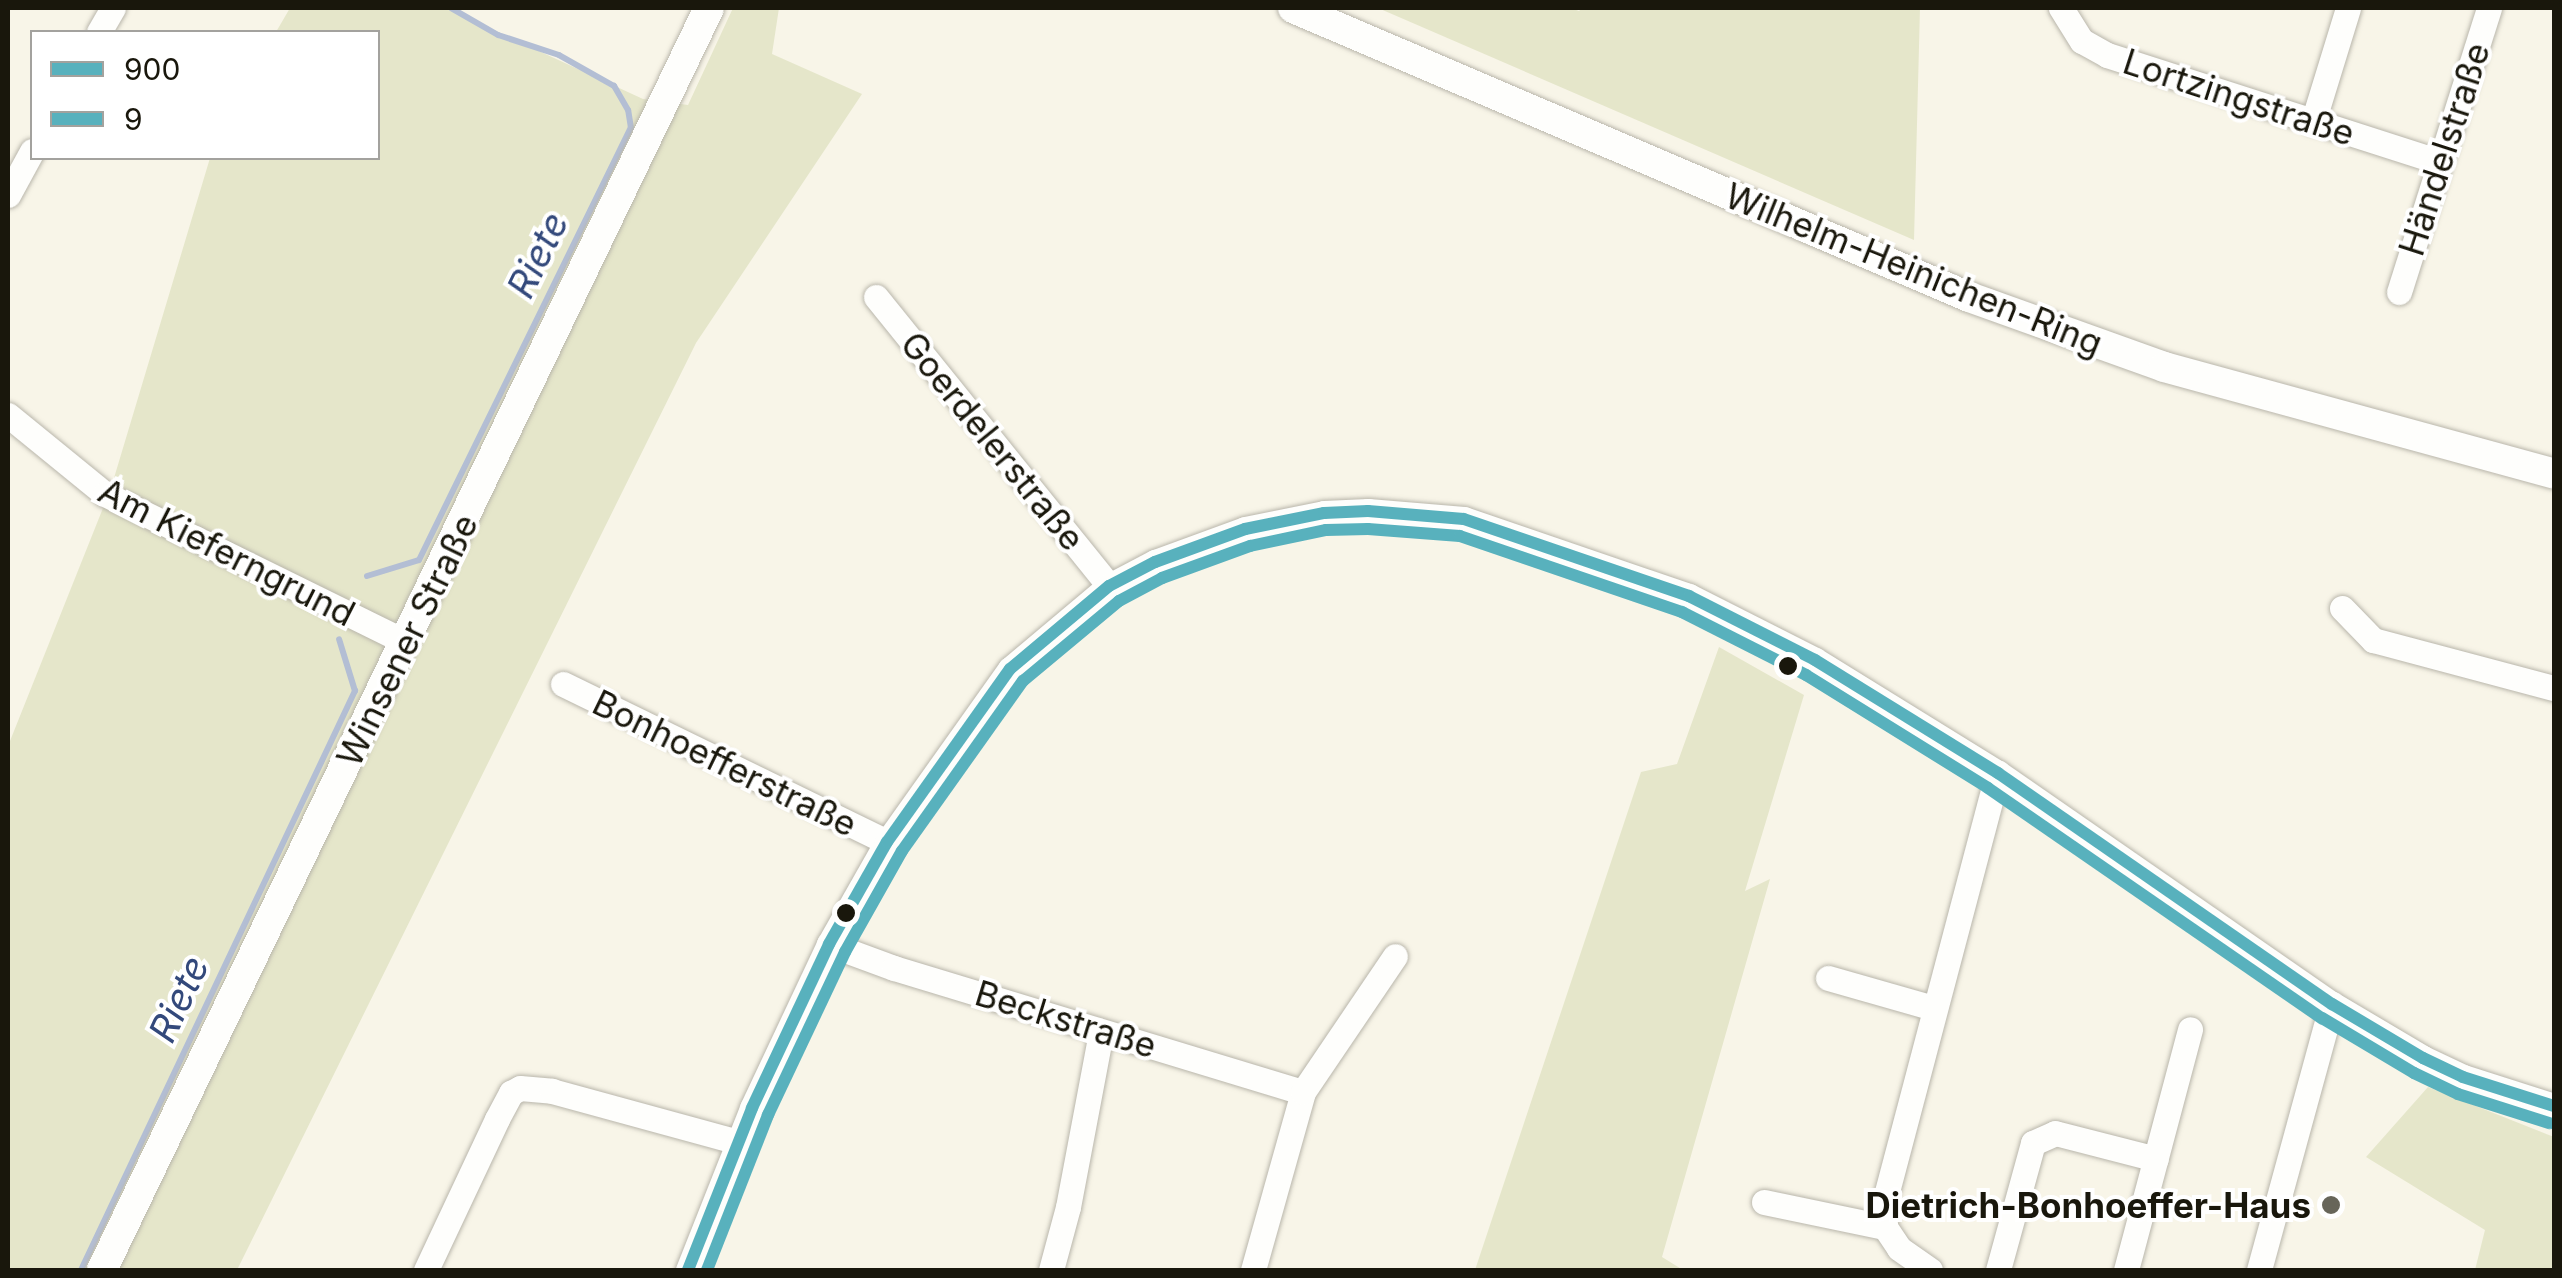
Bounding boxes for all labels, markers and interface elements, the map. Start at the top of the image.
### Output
legend [30,30,380,160]
street label: Händelstraße [2390,37,2498,261]
street label: Lortzingstraße [2118,40,2360,154]
text: 900 [124,51,180,87]
text: 9 [124,101,143,137]
street label: Wilhelm-Heinichen-Ring [1719,174,2109,364]
water label: Riete [498,205,578,305]
street label: Goerdelerstraße [892,323,1094,559]
street label: Am Kieferngrund [92,469,362,635]
street label: Winsener Straße [328,507,486,773]
unlabelled marker [1778,656,1798,676]
street label: Bonhoefferstraße [586,681,864,845]
unlabelled marker [836,903,856,923]
water label: Riete [139,949,219,1049]
street label: Beckstraße [970,972,1162,1066]
place label: Dietrich-Bonhoeffer-Haus [1866,1184,2311,1226]
marker: Dietrich-Bonhoeffer-Haus [2320,1194,2342,1216]

